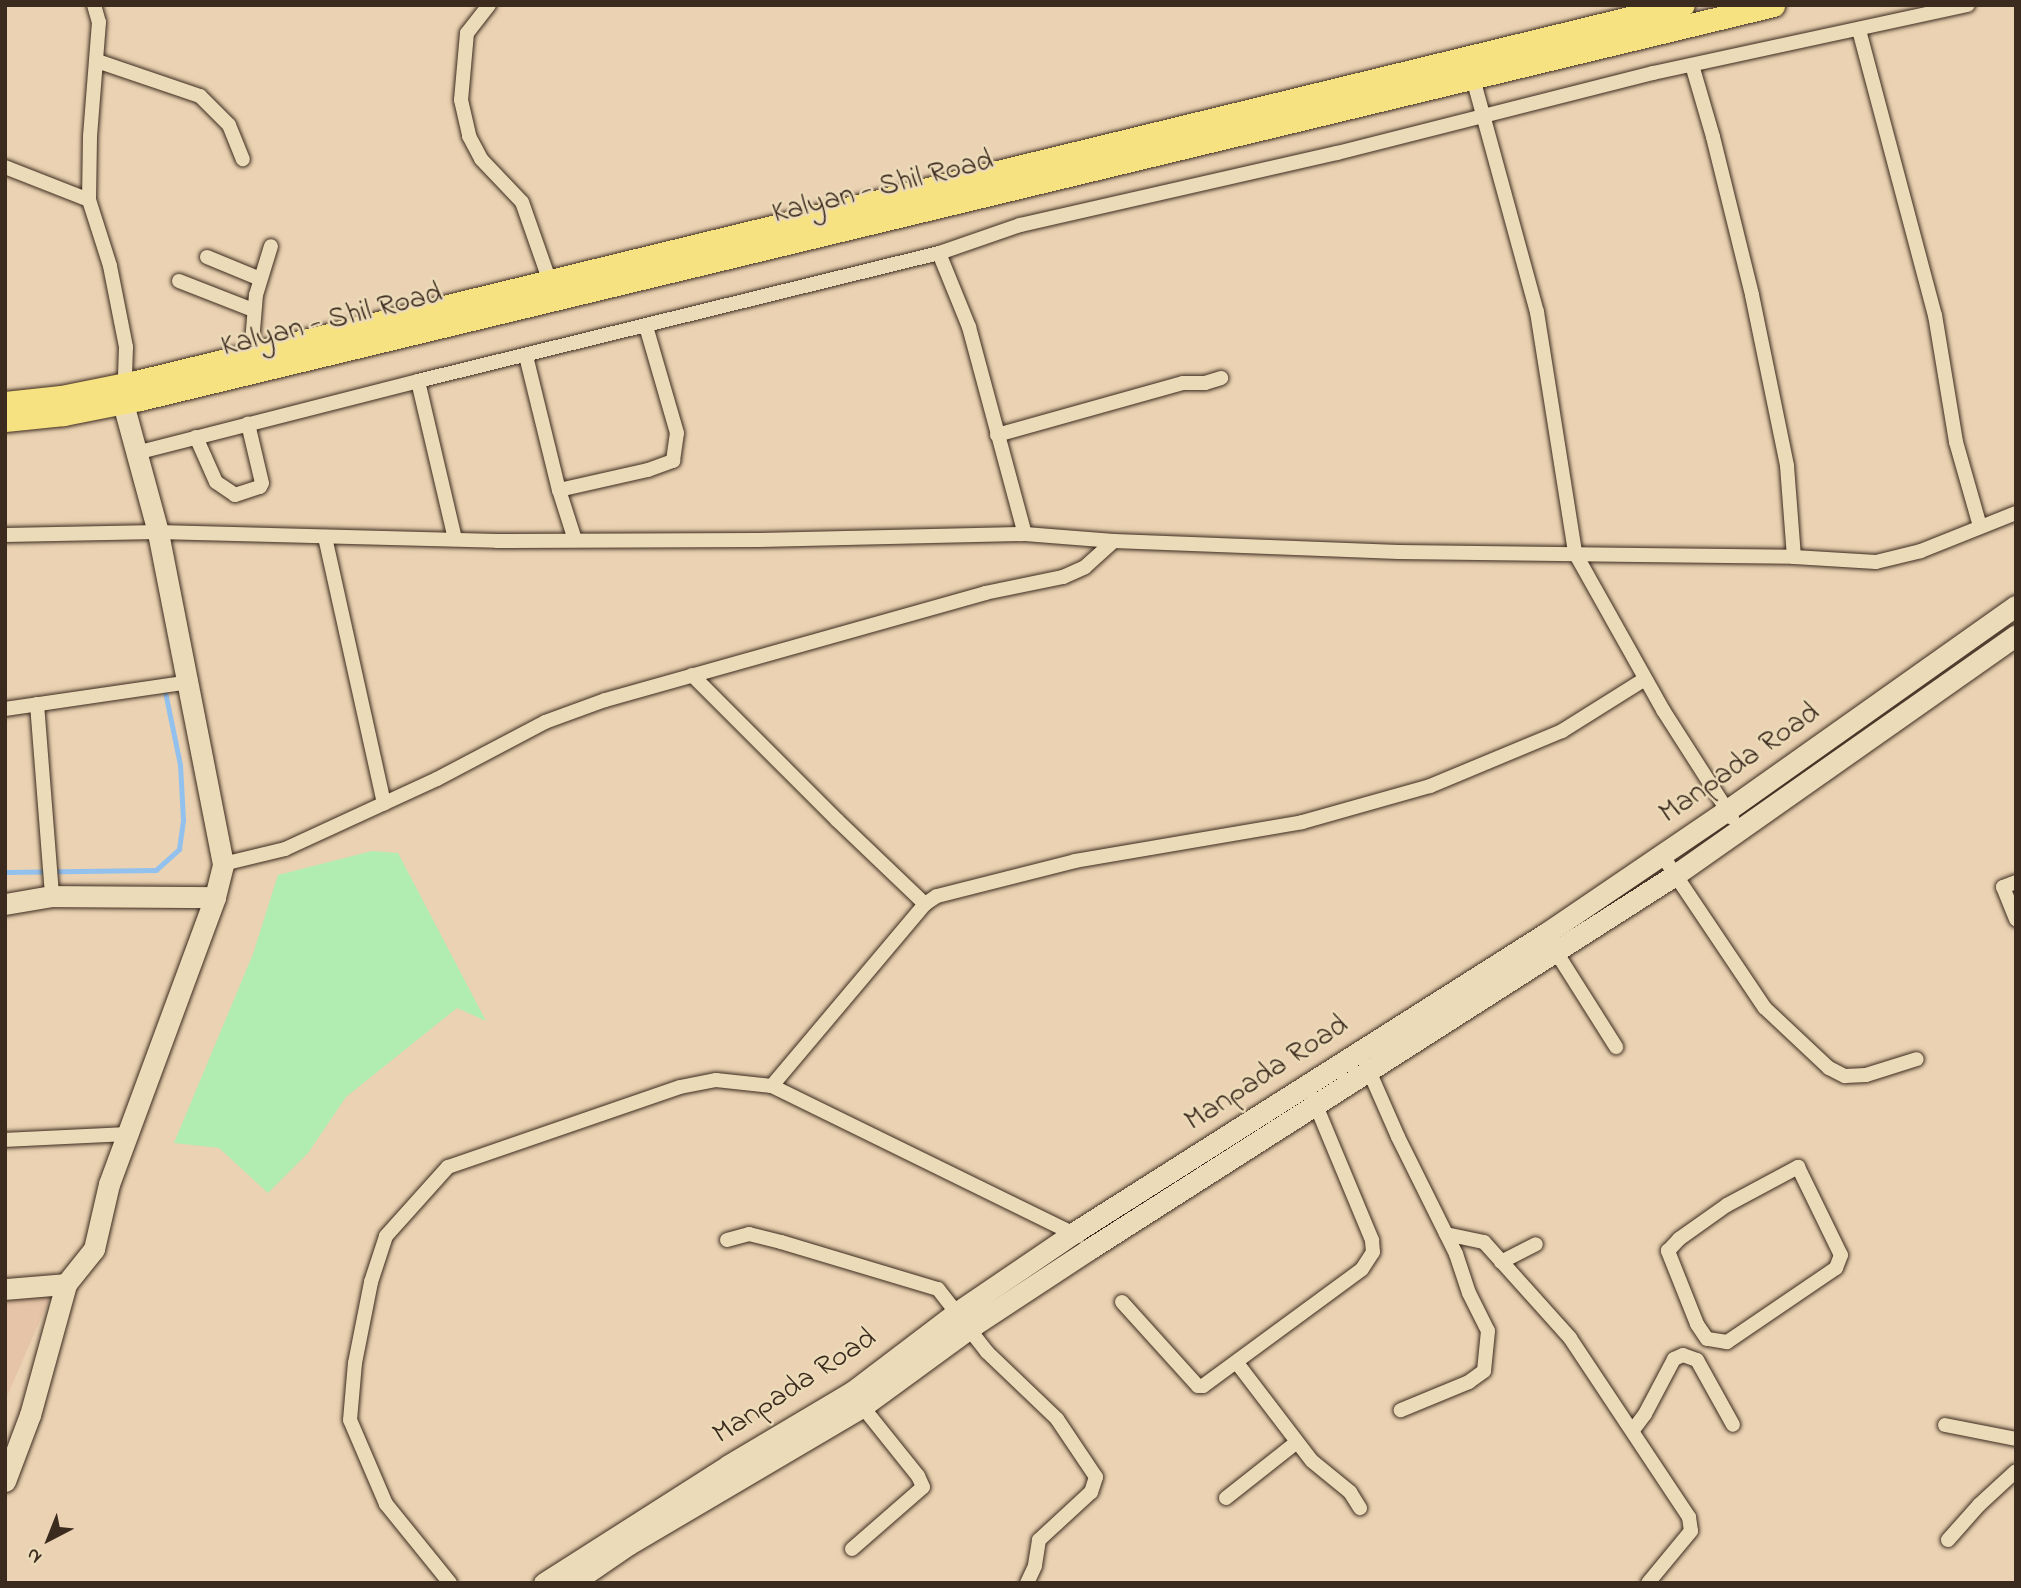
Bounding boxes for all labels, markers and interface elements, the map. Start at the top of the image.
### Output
street label: Kalyan - Shil Road [769,143,997,233]
street label: Kalyan - Shil Road [218,276,446,366]
street label: Manpada Road [1653,695,1827,833]
street label: Manpada Road [1179,1008,1355,1140]
street label: Manpada Road [707,1321,883,1453]
north arrow [14,1504,84,1574]
text: N [21,1541,48,1569]

